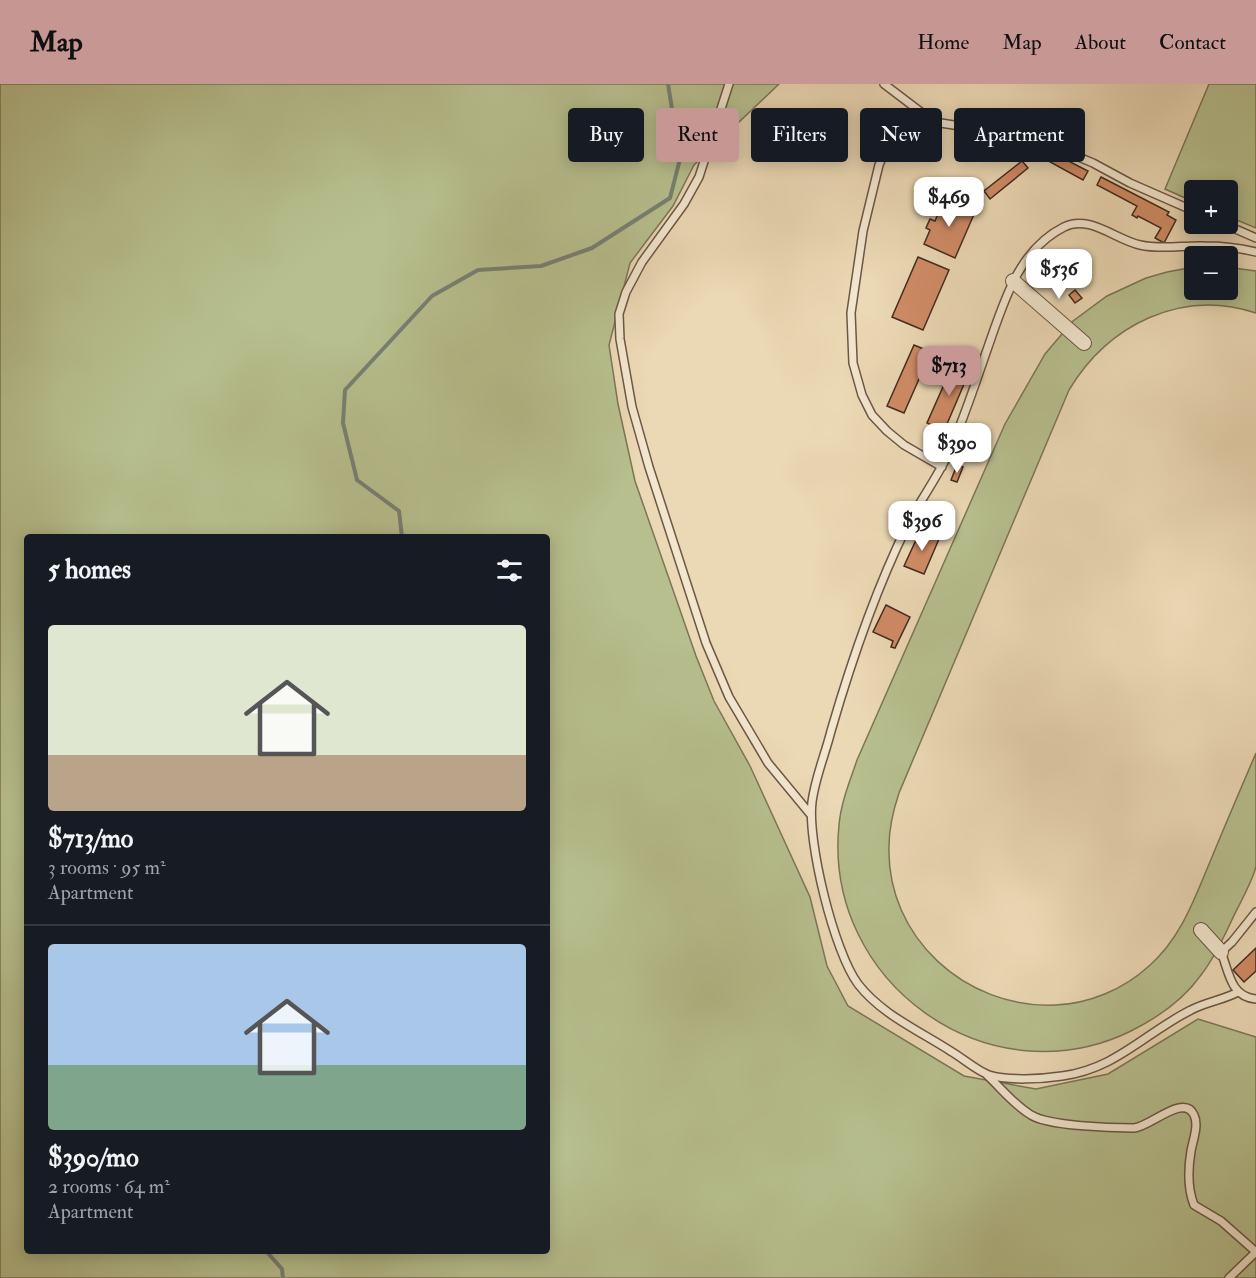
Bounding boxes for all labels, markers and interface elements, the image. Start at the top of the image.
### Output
text: Map [30,25,83,60]
text: Home [917,29,969,56]
text: Map [1002,29,1042,56]
text: About [1075,29,1126,56]
text: Contact [1159,29,1226,56]
chip: Buy [568,108,644,162]
chip: Rent [656,108,739,162]
chip: Filters [751,108,848,162]
chip: New [860,108,942,162]
chip: Apartment [954,108,1085,162]
pin: $469 [913,177,985,228]
map controls [1184,180,1238,300]
button: + [1184,180,1238,234]
text: $469 [928,184,970,209]
button: − [1184,246,1238,300]
pin: $536 [1023,249,1095,300]
text: $536 [1040,256,1078,281]
pin: $713 [913,346,985,397]
text: $713 [931,353,967,378]
pin: $390 [921,423,993,474]
text: $390 [937,430,977,455]
pin: $396 [886,501,958,552]
text: $396 [902,508,942,533]
text: 5 homes [48,554,131,586]
icon: filters [493,554,526,587]
icon: home [233,664,341,772]
text: $713/mo [48,823,133,855]
text: 3 rooms · 95 m² [48,855,166,880]
text: Apartment [48,880,133,905]
icon: home [233,983,341,1091]
text: $390/mo [48,1142,139,1174]
text: 2 rooms · 64 m² [48,1174,170,1199]
text: Apartment [48,1199,133,1224]

